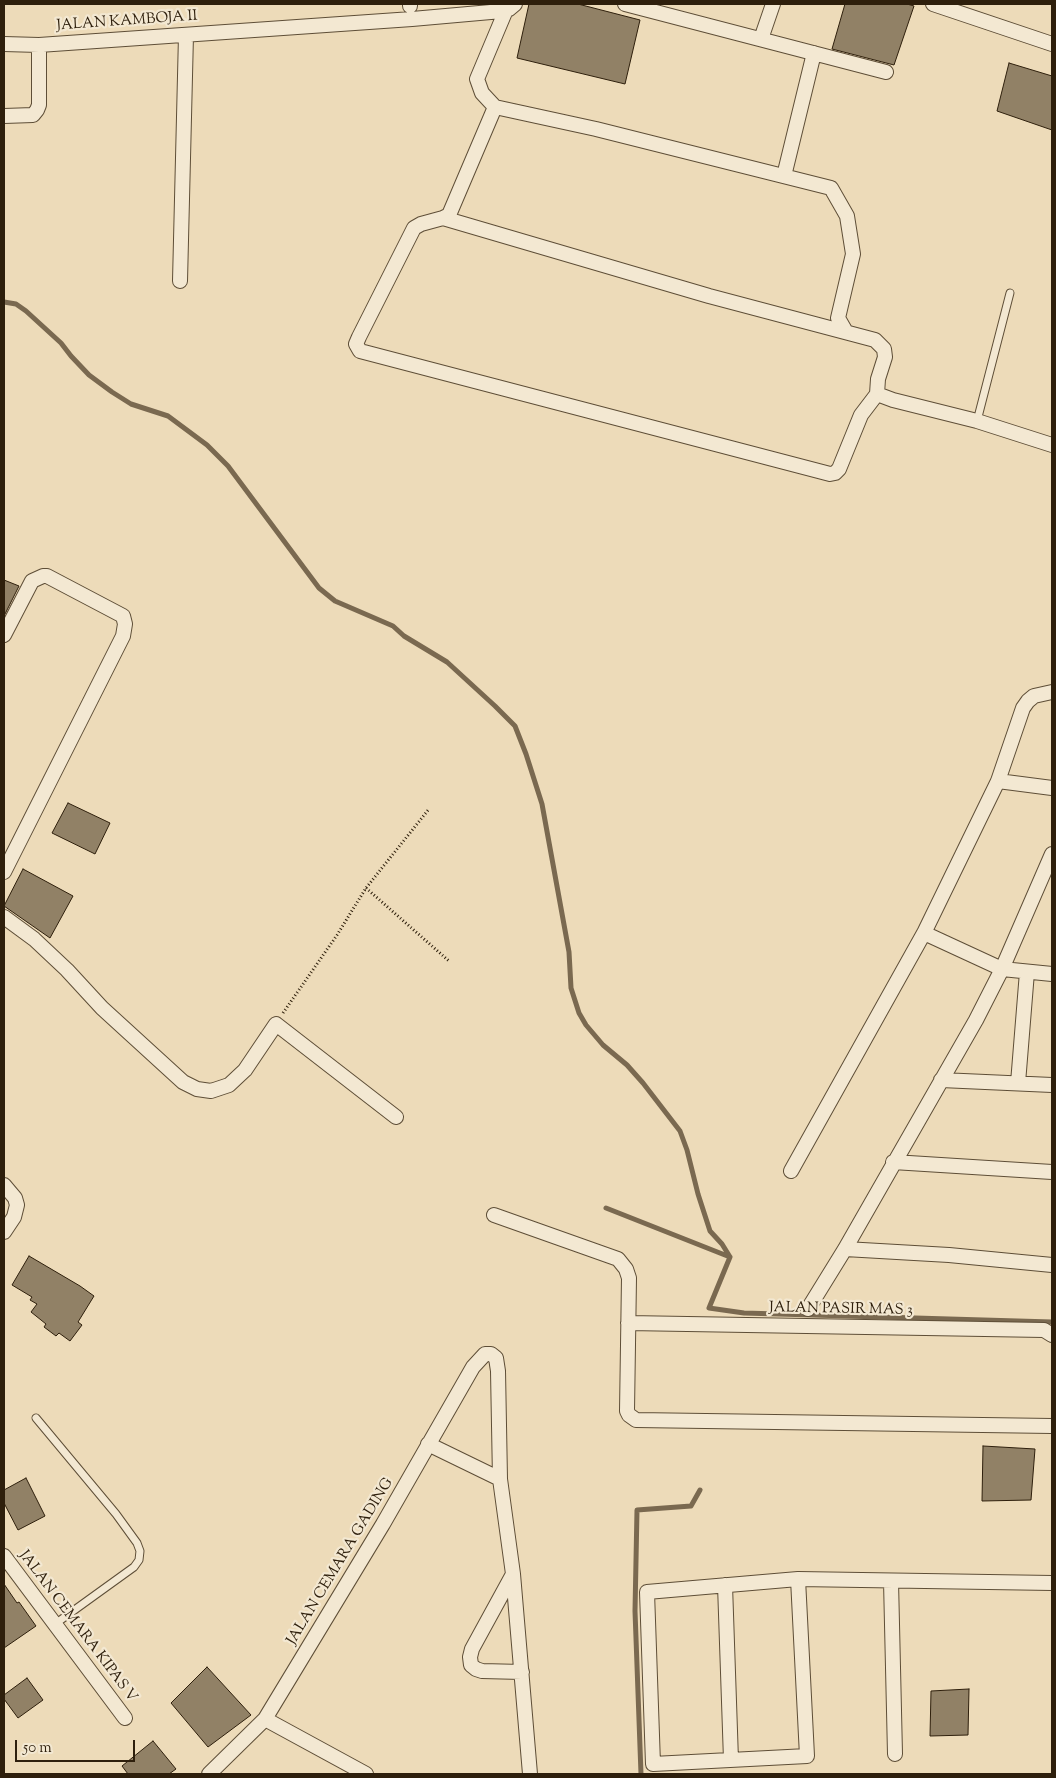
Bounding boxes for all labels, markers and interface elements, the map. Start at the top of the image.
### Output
street label: JALAN KAMBOJA II [56,8,198,36]
street label: JALAN PASIR MAS 3 [769,1300,913,1320]
street label: JALAN CEMARA GADING [284,1475,398,1649]
street label: JALAN CEMARA KIPAS V [14,1548,140,1706]
scale bar [18,1730,138,1762]
text: 50 m [23,1738,52,1759]

